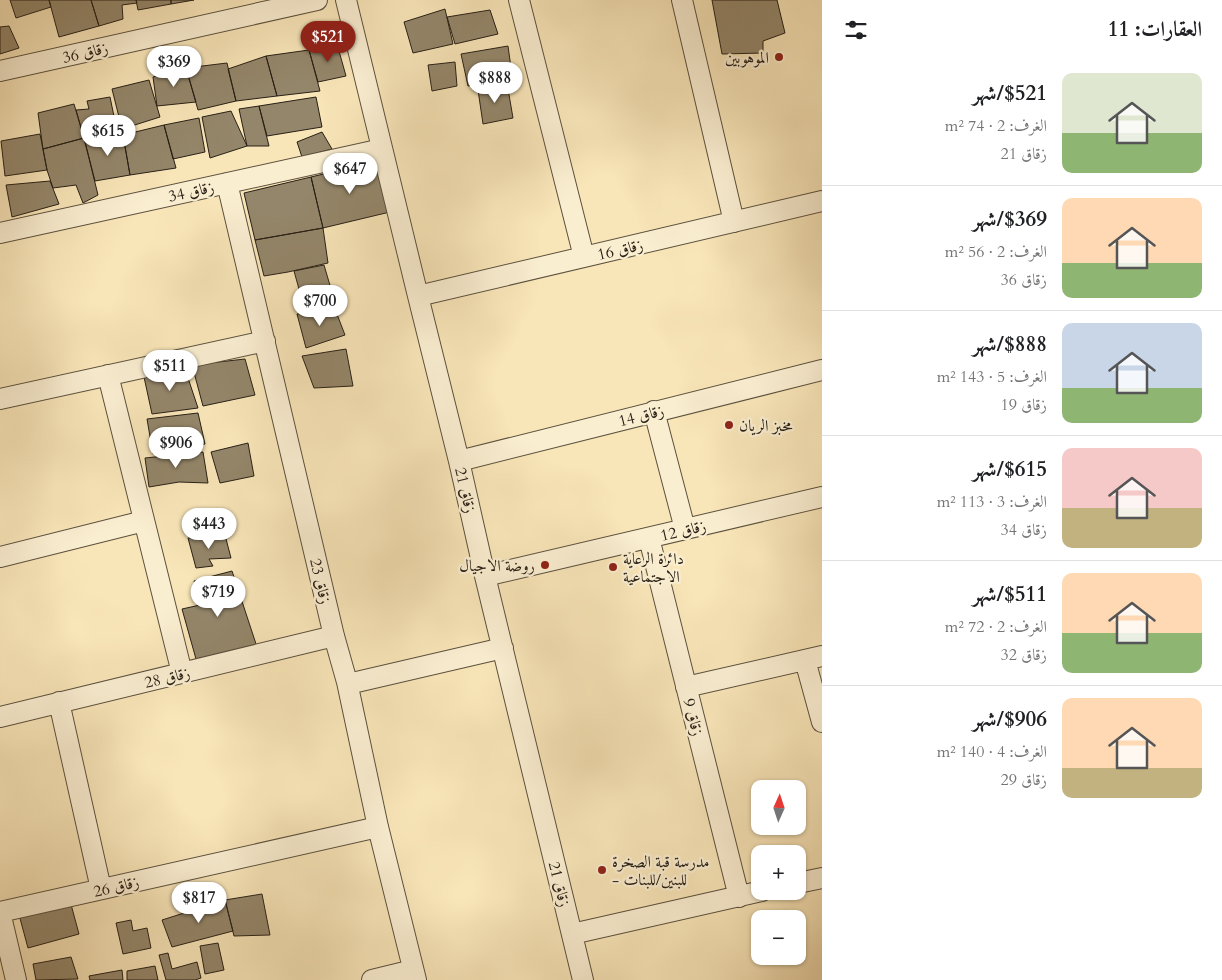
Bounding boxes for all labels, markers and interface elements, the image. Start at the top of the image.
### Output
text: العقارات: 11 [1108,15,1202,44]
icon: filters [842,16,870,44]
pin: $521 [298,20,358,63]
text: $521 [312,26,344,48]
street label: زقاق 36 [60,37,110,69]
pin: $369 [144,46,204,88]
place label: الموهوبين [725,47,769,69]
text: $369 [158,51,190,73]
marker: الموهوبين [773,51,785,63]
pin: $888 [465,62,525,104]
text: $888 [479,67,511,89]
text: $521/شهر [972,79,1047,108]
icon: home [1102,93,1162,153]
pin: $615 [78,114,138,157]
text: الغرف: 2 · 74 m² [945,115,1047,137]
text: $615 [92,120,124,142]
text: زقاق 21 [1001,143,1047,165]
pin: $647 [320,152,380,195]
text: $647 [334,158,366,180]
street label: زقاق 34 [166,176,216,208]
text: $369/شهر [972,205,1047,234]
icon: home [1102,218,1162,278]
street label: زقاق 16 [595,234,645,266]
text: الغرف: 2 · 56 m² [945,241,1047,263]
text: زقاق 36 [1001,269,1047,291]
pin: $700 [290,284,350,327]
text: $700 [304,290,336,312]
text: $888/شهر [972,330,1047,359]
icon: home [1102,343,1162,403]
pin: $511 [140,350,200,392]
text: $511 [154,355,186,377]
text: الغرف: 5 · 143 m² [937,366,1047,388]
text: زقاق 19 [1001,394,1047,416]
street label: زقاق 14 [616,400,666,432]
place label: مخبز الريان [739,415,793,437]
marker: مخبز الريان [723,419,735,431]
pin: $906 [146,426,206,469]
text: $906 [160,432,192,454]
text: $615/شهر [972,455,1047,484]
street label: زقاق 21 [449,465,481,515]
icon: home [1102,468,1162,528]
text: الغرف: 3 · 113 m² [937,491,1047,513]
pin: $443 [179,508,239,550]
text: $443 [193,513,225,535]
street label: زقاق 12 [658,515,708,547]
text: زقاق 34 [1001,519,1047,541]
place label: دائرة الرعاية الاجتماعية [623,548,684,588]
place label: روضة الاجيال [459,555,535,577]
street label: زقاق 23 [304,556,336,606]
marker: روضة الاجيال [539,559,551,571]
marker: دائرة الرعاية الاجتماعية [607,561,619,573]
pin: $719 [188,576,248,618]
text: $511/شهر [972,580,1047,609]
text: $719 [202,581,234,603]
icon: home [1102,593,1162,653]
text: الغرف: 2 · 72 m² [945,616,1047,638]
text: زقاق 32 [1001,644,1047,666]
street label: زقاق 28 [142,662,192,694]
street label: زقاق 9 [678,696,708,738]
text: $906/شهر [972,705,1047,734]
icon: home [1102,718,1162,778]
text: الغرف: 4 · 140 m² [937,741,1047,763]
text: زقاق 29 [1001,769,1047,791]
north arrow [751,780,806,835]
map controls [751,780,806,965]
button: + [751,845,806,900]
place label: مدرسة قبة الصخرة - للبنين/للبنات [612,851,710,891]
street label: زقاق 21 [543,859,575,909]
marker: مدرسة قبة الصخرة - للبنين/للبنات [596,864,608,876]
street label: زقاق 26 [91,871,141,903]
pin: $817 [169,882,229,924]
text: $817 [183,887,215,909]
button: − [751,910,806,965]

